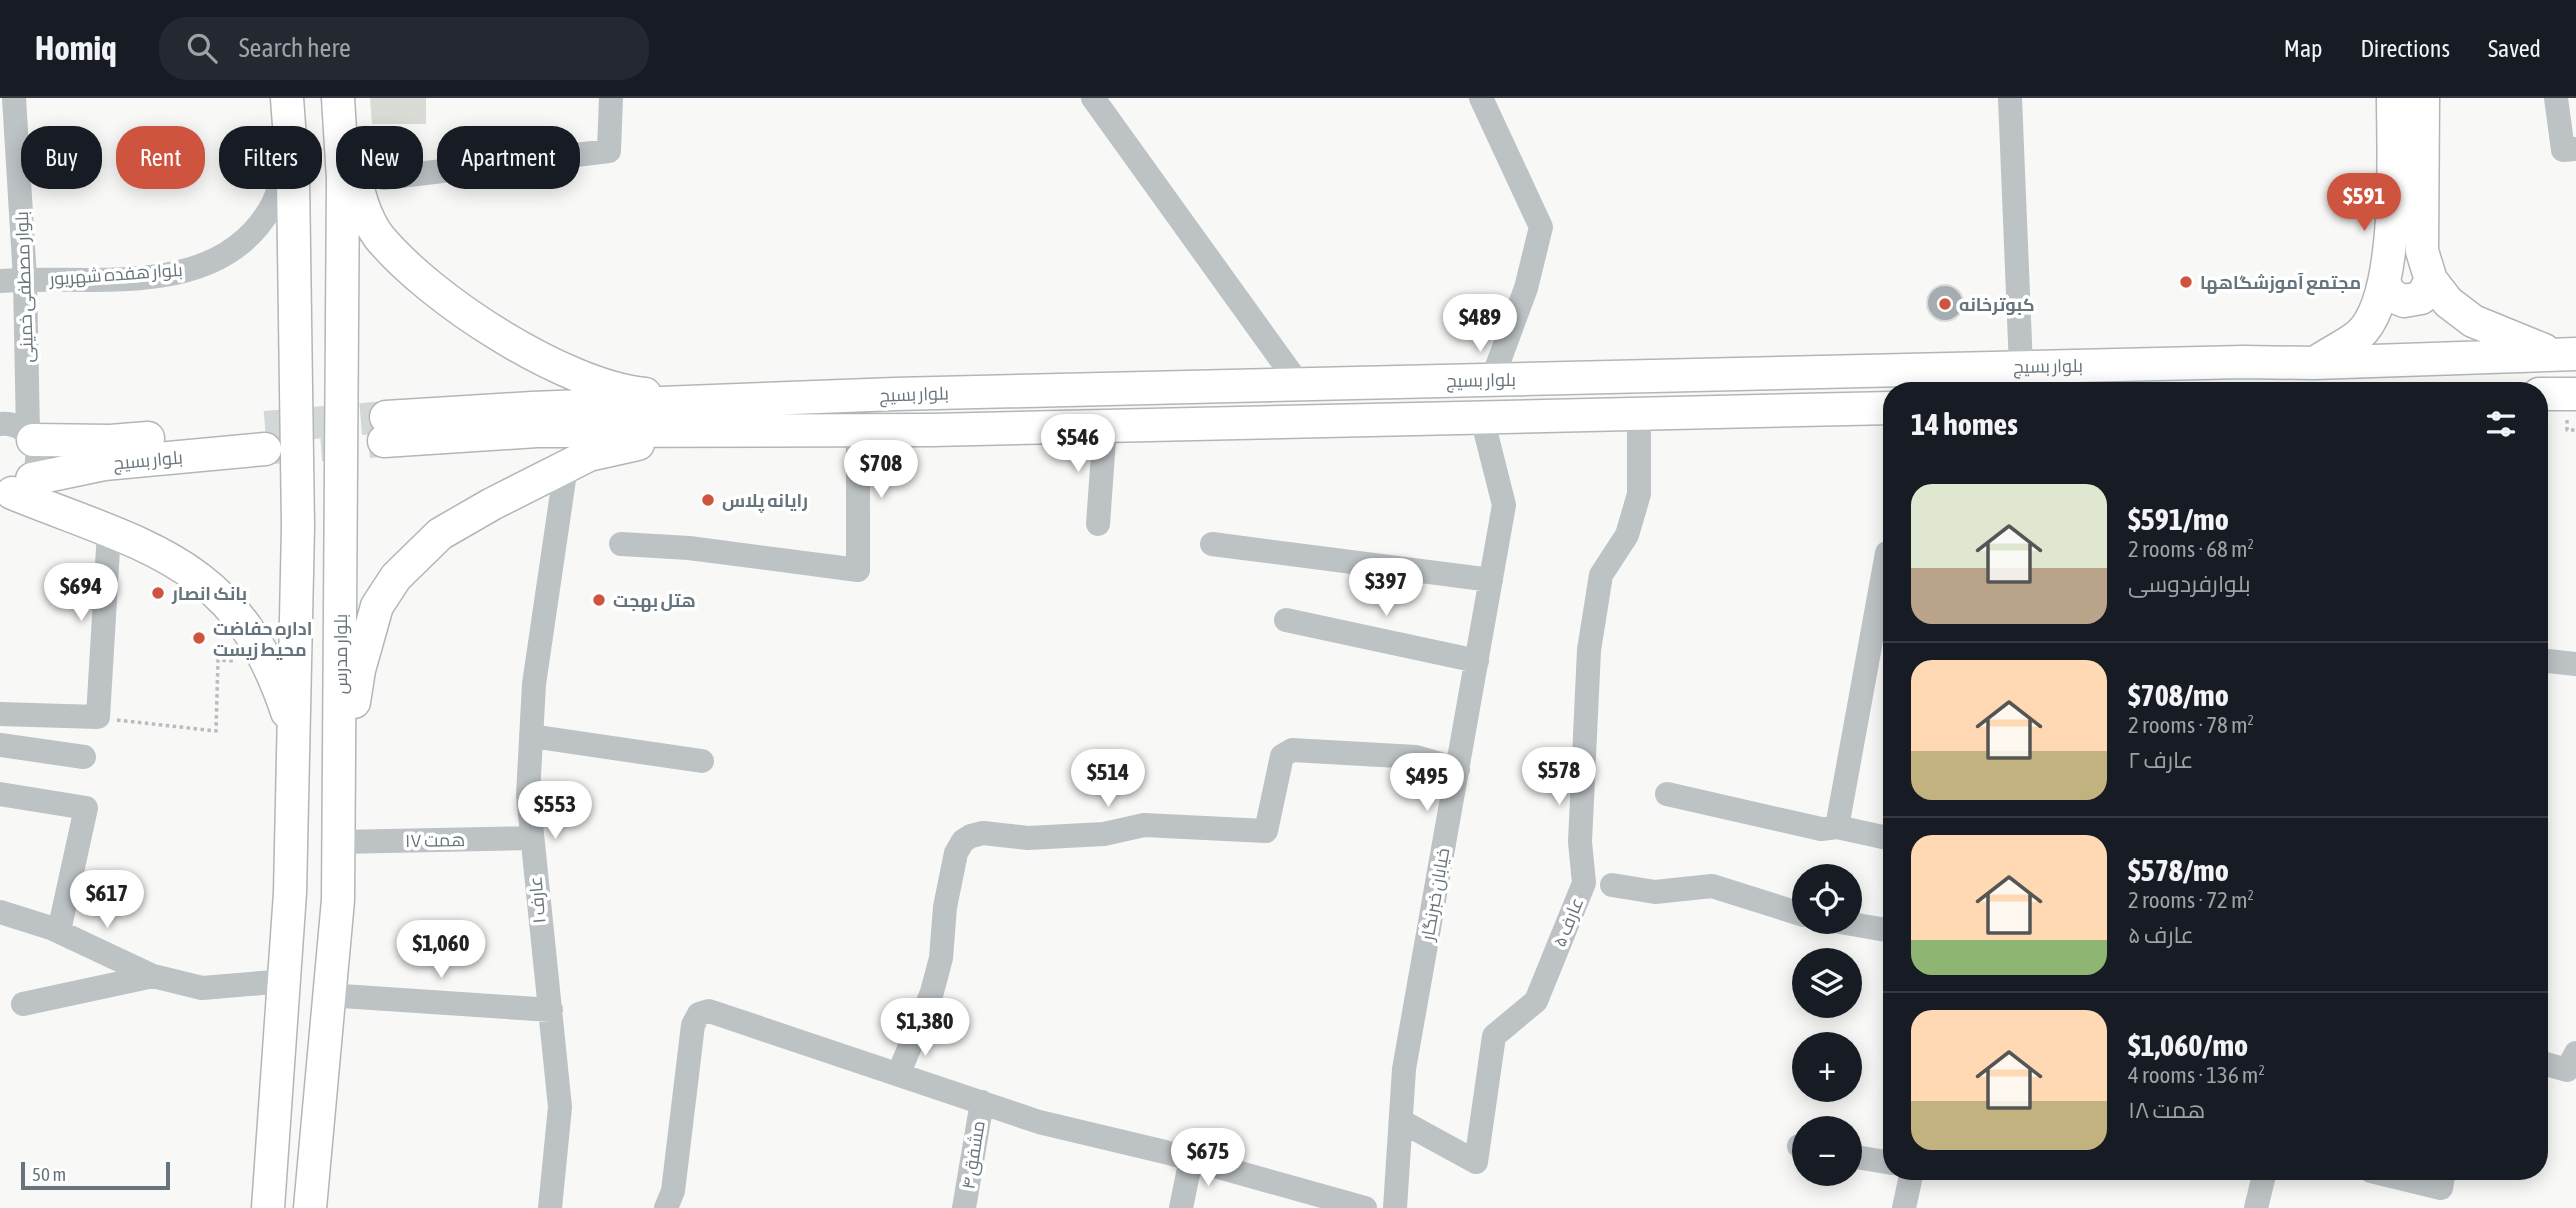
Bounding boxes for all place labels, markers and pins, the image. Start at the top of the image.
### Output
pin: $591 [2323,174,2405,233]
place label: مجتمع آموزشگاهها [2200,272,2361,295]
marker: مجتمع آموزشگاهها [2178,274,2194,290]
pin: $489 [1439,294,1521,354]
place label: کبوترخانه [1959,294,2035,316]
marker: کبوترخانه [1937,296,1953,312]
pin: $546 [1037,414,1119,474]
pin: $708 [840,440,922,500]
place label: رایانه پلاس [722,490,808,513]
marker: رایانه پلاس [700,492,716,508]
pin: $397 [1345,559,1427,618]
pin: $694 [40,564,122,623]
place label: بانک انصار [171,583,247,604]
marker: بانک انصار [150,585,166,601]
place label: هتل بهجت [613,590,696,612]
marker: هتل بهجت [591,592,607,608]
place label: اداره حفاضت محیط زیست [213,618,312,661]
marker: اداره حفاضت محیط زیست [191,630,207,646]
pin: $578 [1518,748,1600,807]
pin: $514 [1067,750,1149,809]
pin: $495 [1386,754,1468,813]
pin: $553 [514,782,596,841]
pin: $617 [66,870,148,930]
pin: $1,060 [384,920,498,980]
pin: $1,380 [868,998,982,1058]
pin: $675 [1167,1128,1249,1188]

